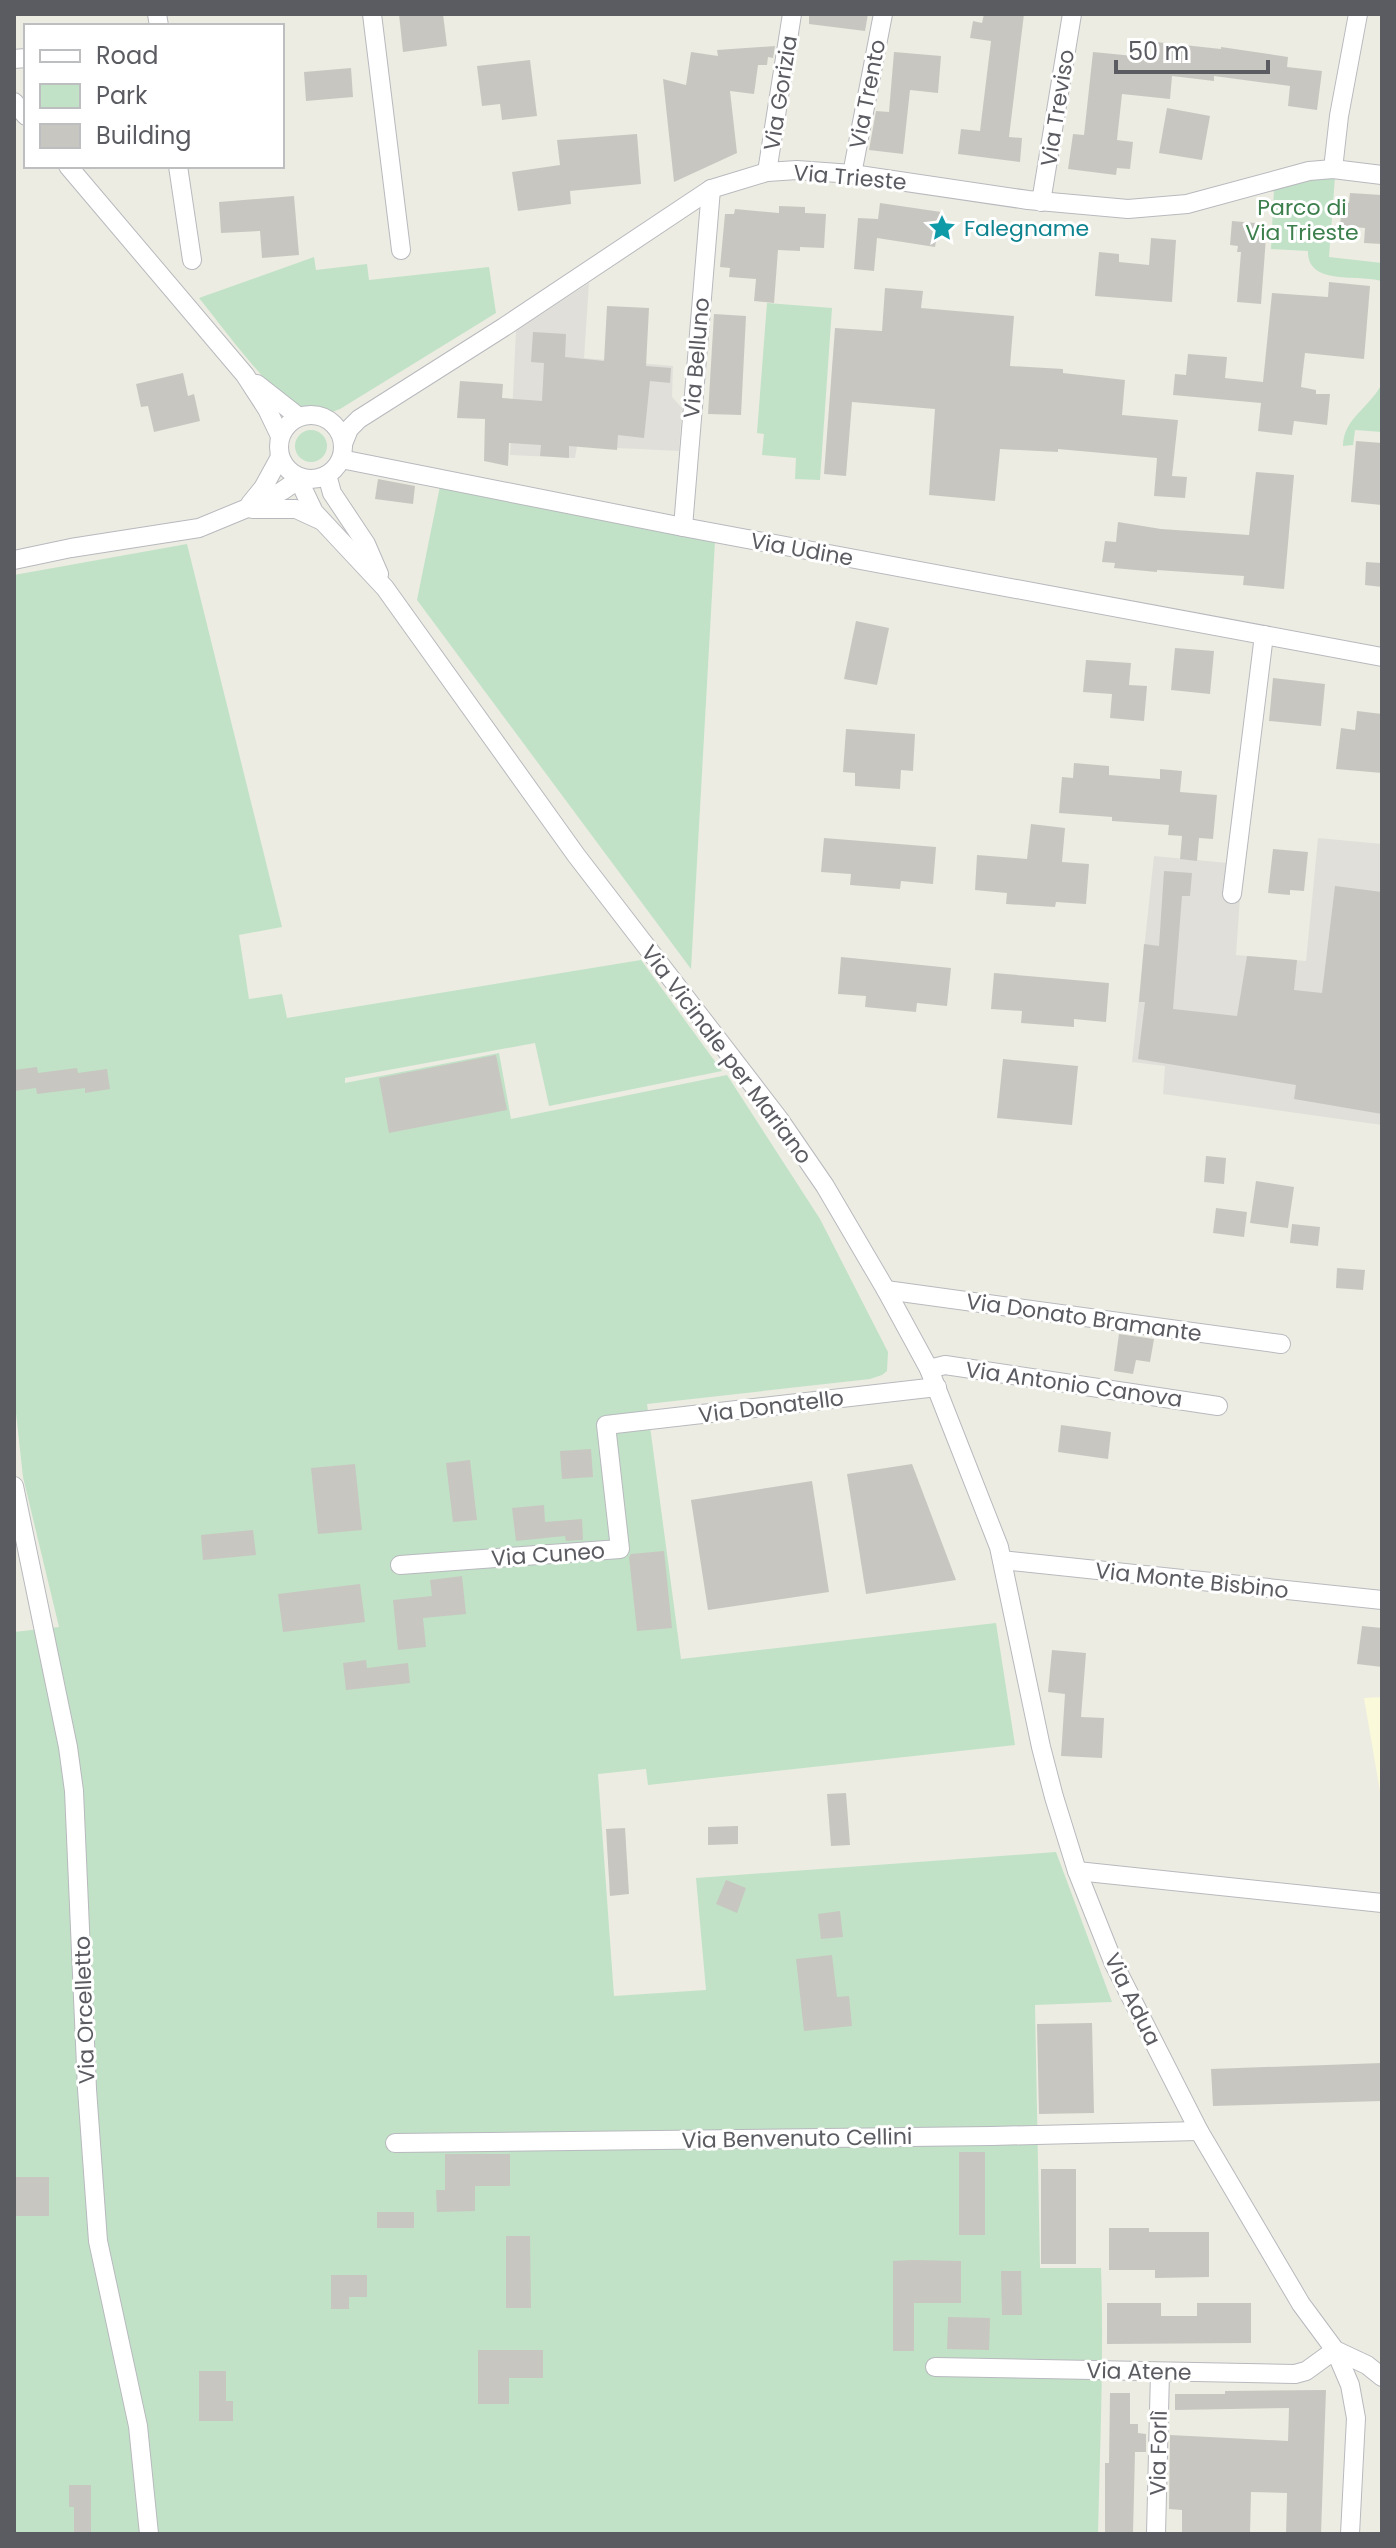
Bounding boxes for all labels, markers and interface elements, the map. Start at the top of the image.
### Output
legend [24,24,284,168]
scale bar [1116,24,1268,74]
street label: Via Gorizia [756,33,805,153]
text: 50 m [1128,35,1189,68]
street label: Via Trento [842,37,893,152]
text: Road [96,39,158,72]
street label: Via Treviso [1033,47,1082,169]
text: Park [96,79,148,112]
text: Building [96,119,192,152]
street label: Via Trieste [792,157,908,198]
park label: Parco di Via Trieste [1245,192,1359,248]
place icon: Falegname [927,213,957,243]
place label: Falegname [964,213,1089,244]
street label: Via Belluno [676,296,717,420]
street label: Via Udine [748,525,856,574]
street label: Via Vicinale per Mariano [634,938,819,1170]
street label: Via Donato Bramante [964,1286,1204,1349]
street label: Via Antonio Canova [963,1354,1184,1415]
street label: Via Donatello [697,1382,845,1431]
street label: Via Cuneo [490,1535,606,1574]
street label: Via Monte Bisbino [1094,1555,1290,1606]
street label: Via Orcelletto [66,1935,103,2085]
street label: Via Adua [1097,1948,1168,2051]
street label: Via Benvenuto Cellini [681,2121,913,2156]
street label: Via Atene [1086,2355,1192,2388]
street label: Via Forlì [1142,2410,1175,2496]

